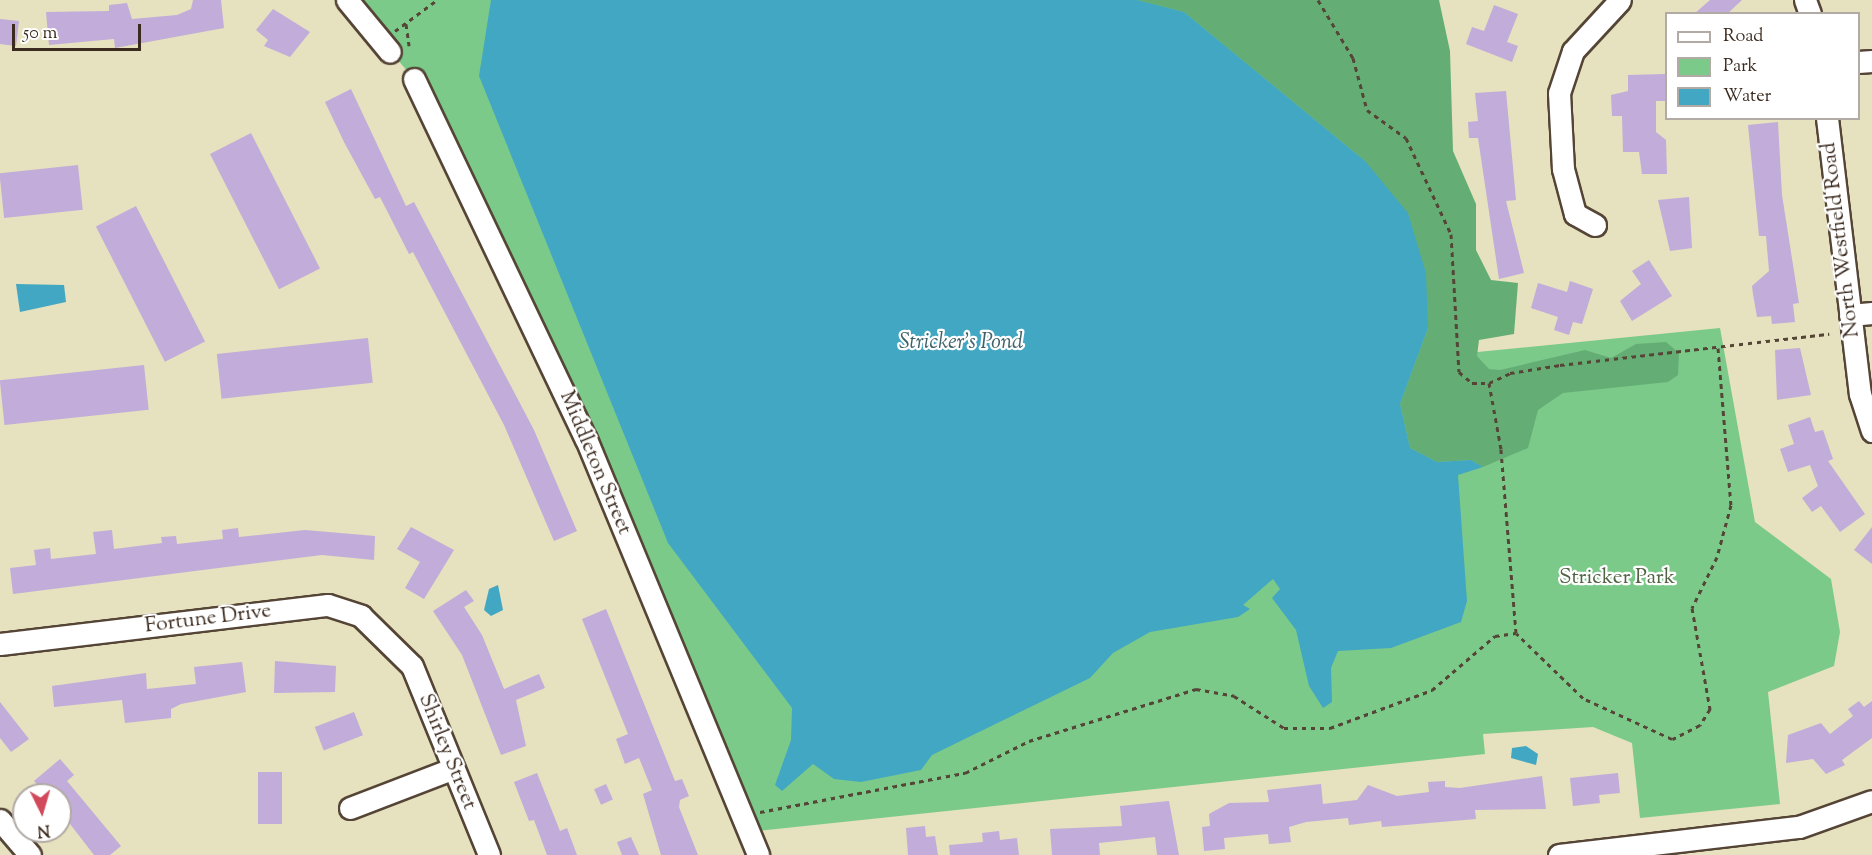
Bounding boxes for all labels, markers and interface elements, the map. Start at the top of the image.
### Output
scale bar [15,12,144,50]
legend [1665,12,1860,120]
text: 50 m [23,21,57,47]
text: Road [1723,24,1763,50]
text: Park [1723,54,1757,80]
text: Water [1723,84,1771,110]
street label: North Westfield Road [1817,141,1865,339]
water label: Stricker's Pond [899,331,1023,357]
street label: Middleton Street [553,387,637,539]
park label: Stricker Park [1559,565,1675,591]
street label: Fortune Drive [143,599,273,639]
street label: Shirley Street [412,690,482,814]
north arrow [12,783,72,843]
text: N [36,817,51,841]

